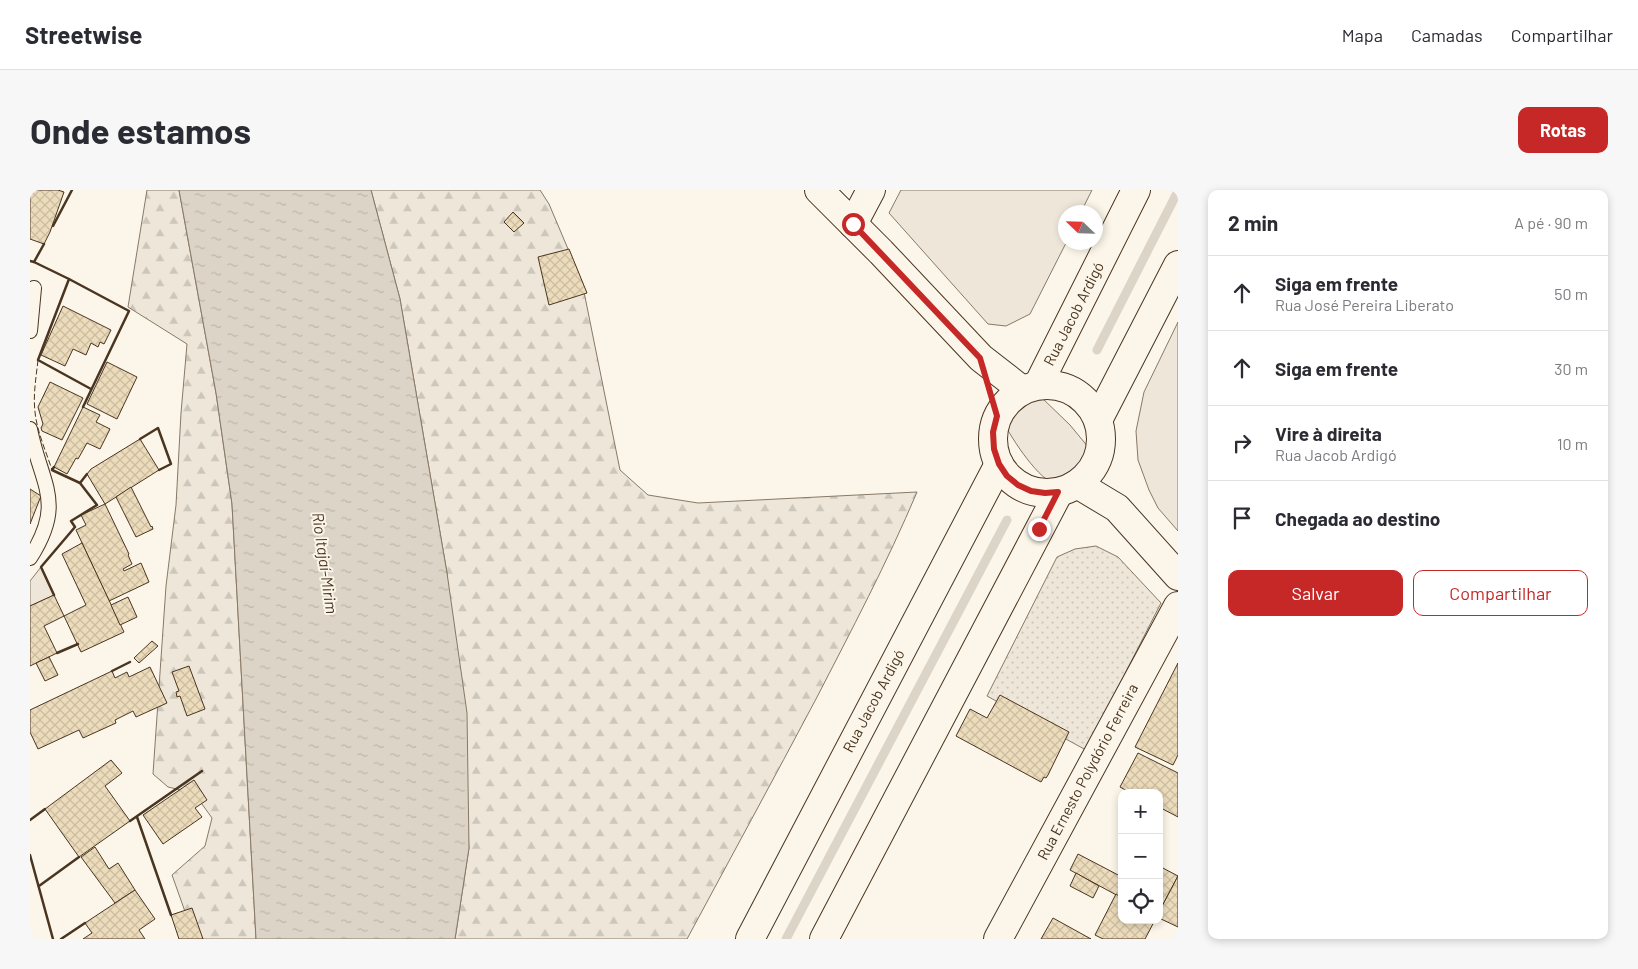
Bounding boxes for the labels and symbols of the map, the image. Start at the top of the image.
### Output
north arrow [1058,205,1103,250]
route start [842,213,865,236]
street label: Rua Jacob Ardigó [1039,259,1107,368]
water label: Rio Itajaí-Mirim [309,511,342,615]
route end [1028,518,1051,541]
street label: Rua Jacob Ardigó [838,646,908,755]
street label: Rua Ernesto Polydório Ferreira [1033,680,1141,863]

